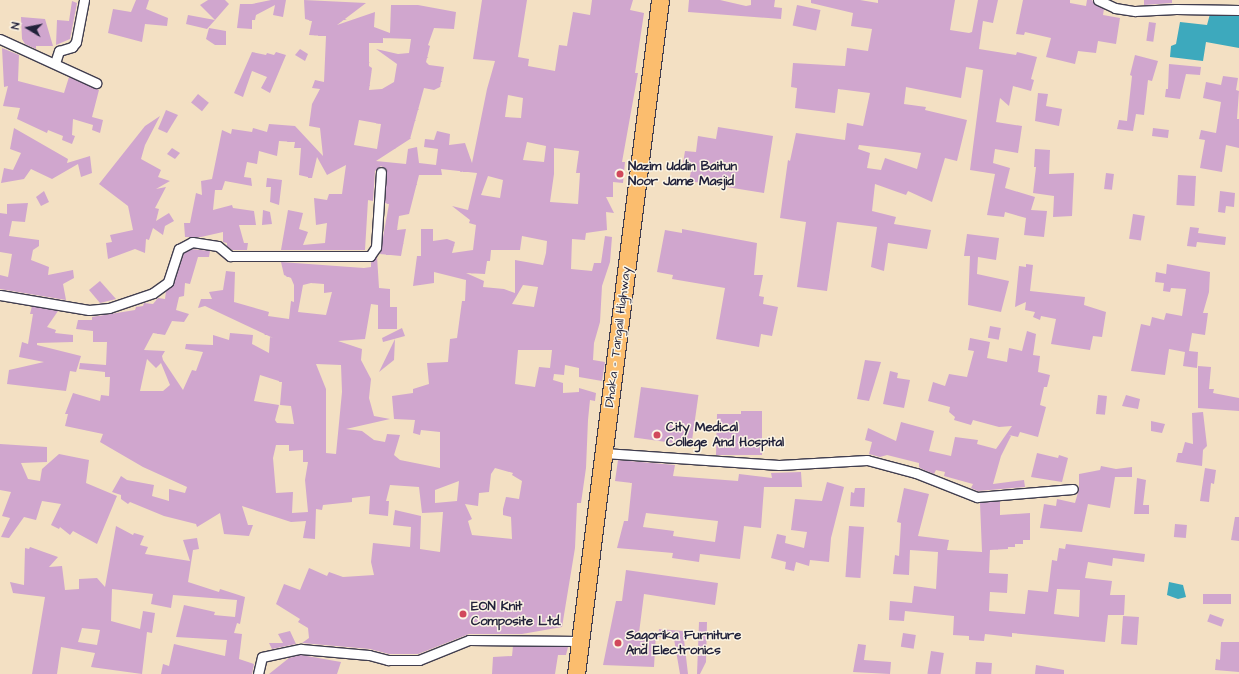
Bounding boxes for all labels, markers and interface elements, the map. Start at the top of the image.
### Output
north arrow [8,8,48,48]
text: N [8,21,24,31]
place label: Nazim Uddin Baitun Noor Jame Masjid [628,159,737,190]
marker: Nazim Uddin Baitun Noor Jame Masjid [615,169,625,179]
street label: Dhaka - Tangail Highway [602,266,634,408]
place label: City Medical College And Hospital [666,420,784,451]
marker: City Medical College And Hospital [651,429,663,441]
place label: EON Knit Composite Ltd. [471,599,561,630]
marker: EON Knit Composite Ltd. [458,609,468,619]
place label: Sagorika Furniture And Electronics [626,628,741,659]
marker: Sagorika Furniture And Electronics [613,638,623,648]

